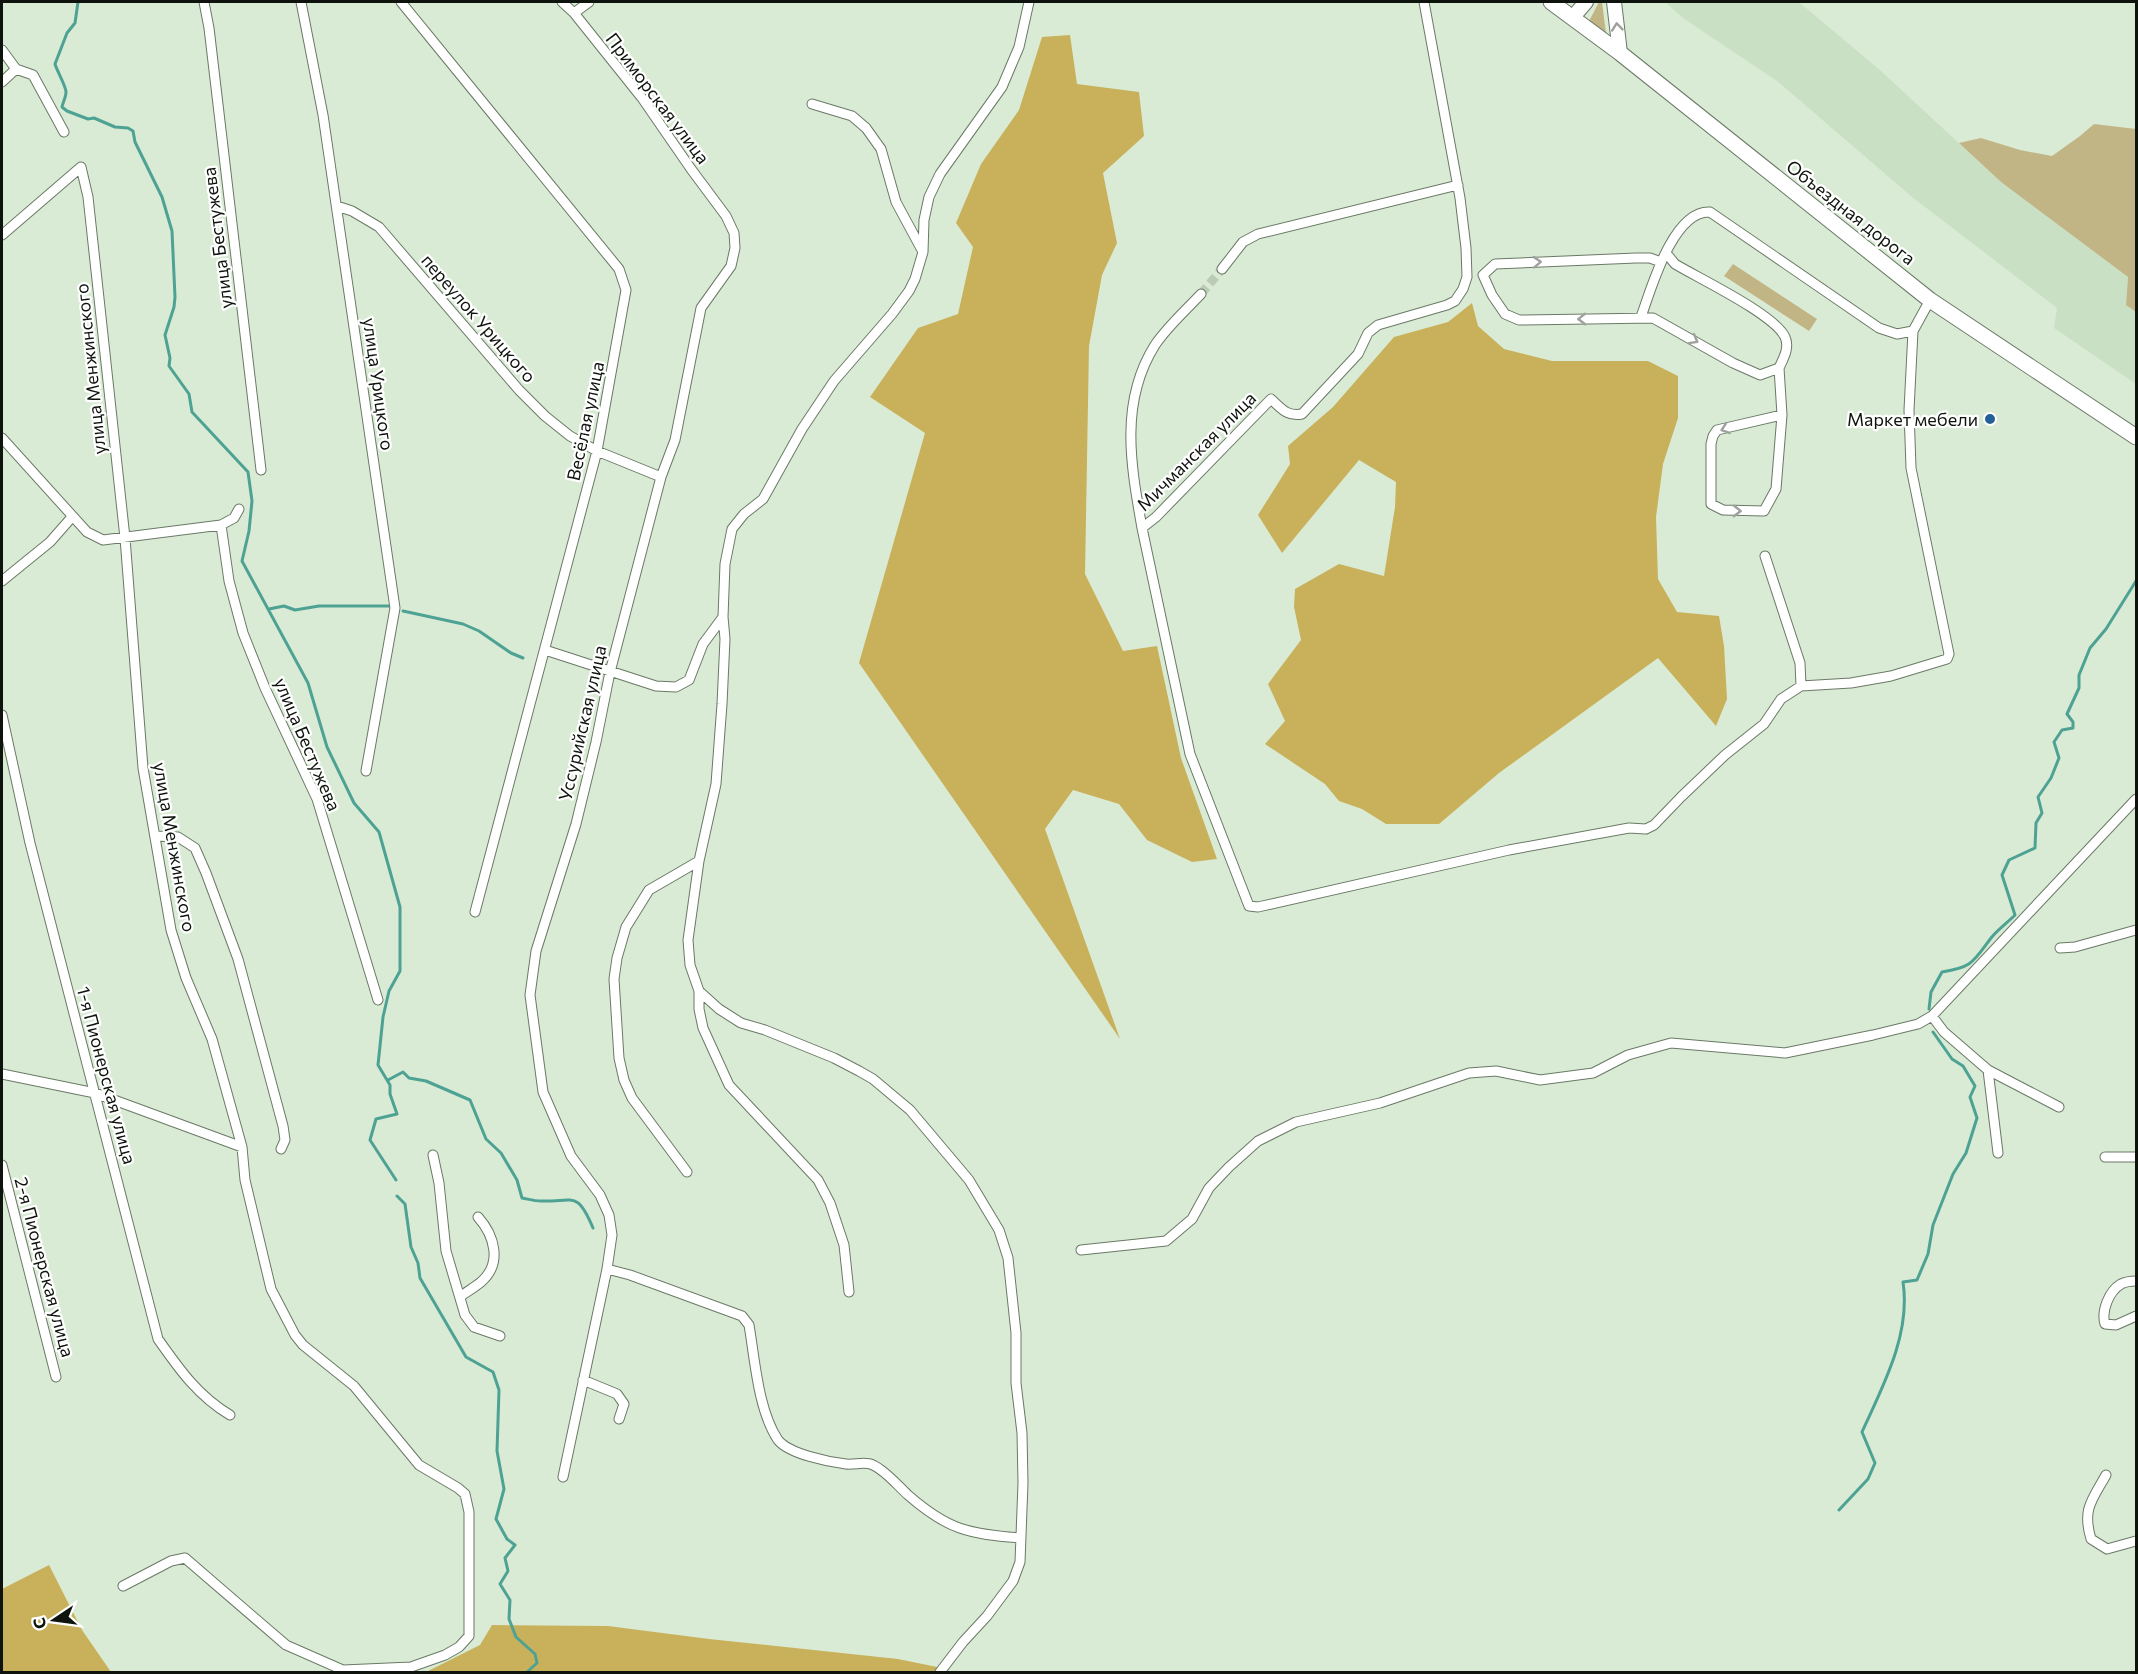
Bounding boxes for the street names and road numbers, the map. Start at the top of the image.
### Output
street label: Приморская улица [602,28,714,168]
street label: Объездная дорога [1782,155,1920,269]
street label: улица Бестужева [197,166,237,310]
street label: переулок Урицкого [417,249,541,387]
street label: улица Менжинского [70,282,110,456]
street label: улица Урицкого [359,316,399,452]
street label: Весёлая улица [562,359,608,483]
street label: Мичманская улица [1132,387,1260,515]
street label: Уссурийская улица [553,643,611,803]
street label: улица Бестужева [270,674,346,814]
street label: улица Менжинского [149,760,201,934]
street label: 1-я Пионерская улица [73,984,141,1166]
street label: 2-я Пионерская улица [10,1175,80,1359]

